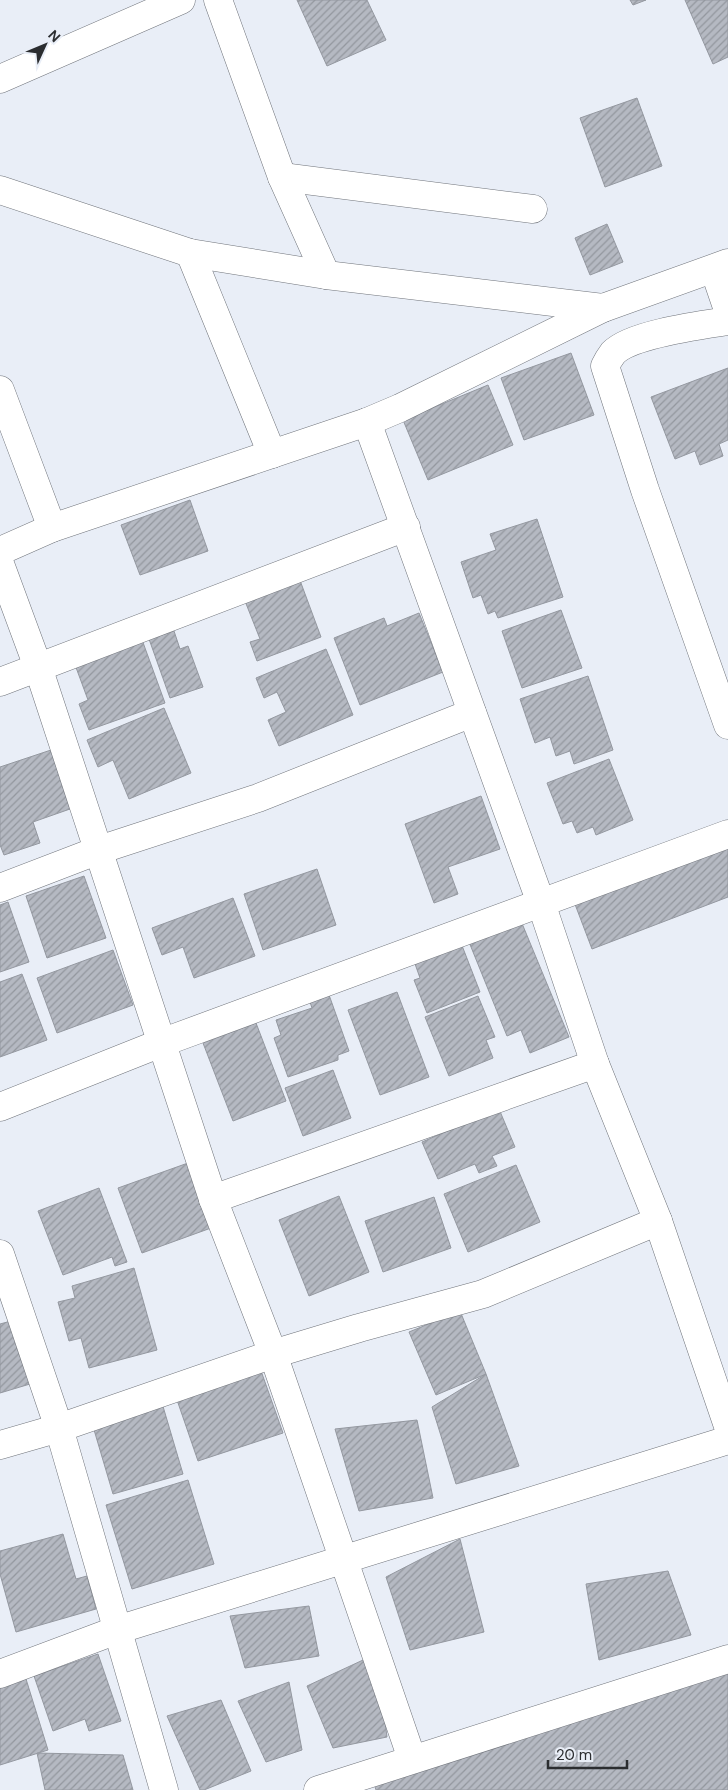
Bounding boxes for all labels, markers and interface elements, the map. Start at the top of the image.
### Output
north arrow [20,20,70,70]
text: N [44,26,64,46]
scale bar [548,1738,627,1770]
text: 20 m [556,1745,592,1765]

